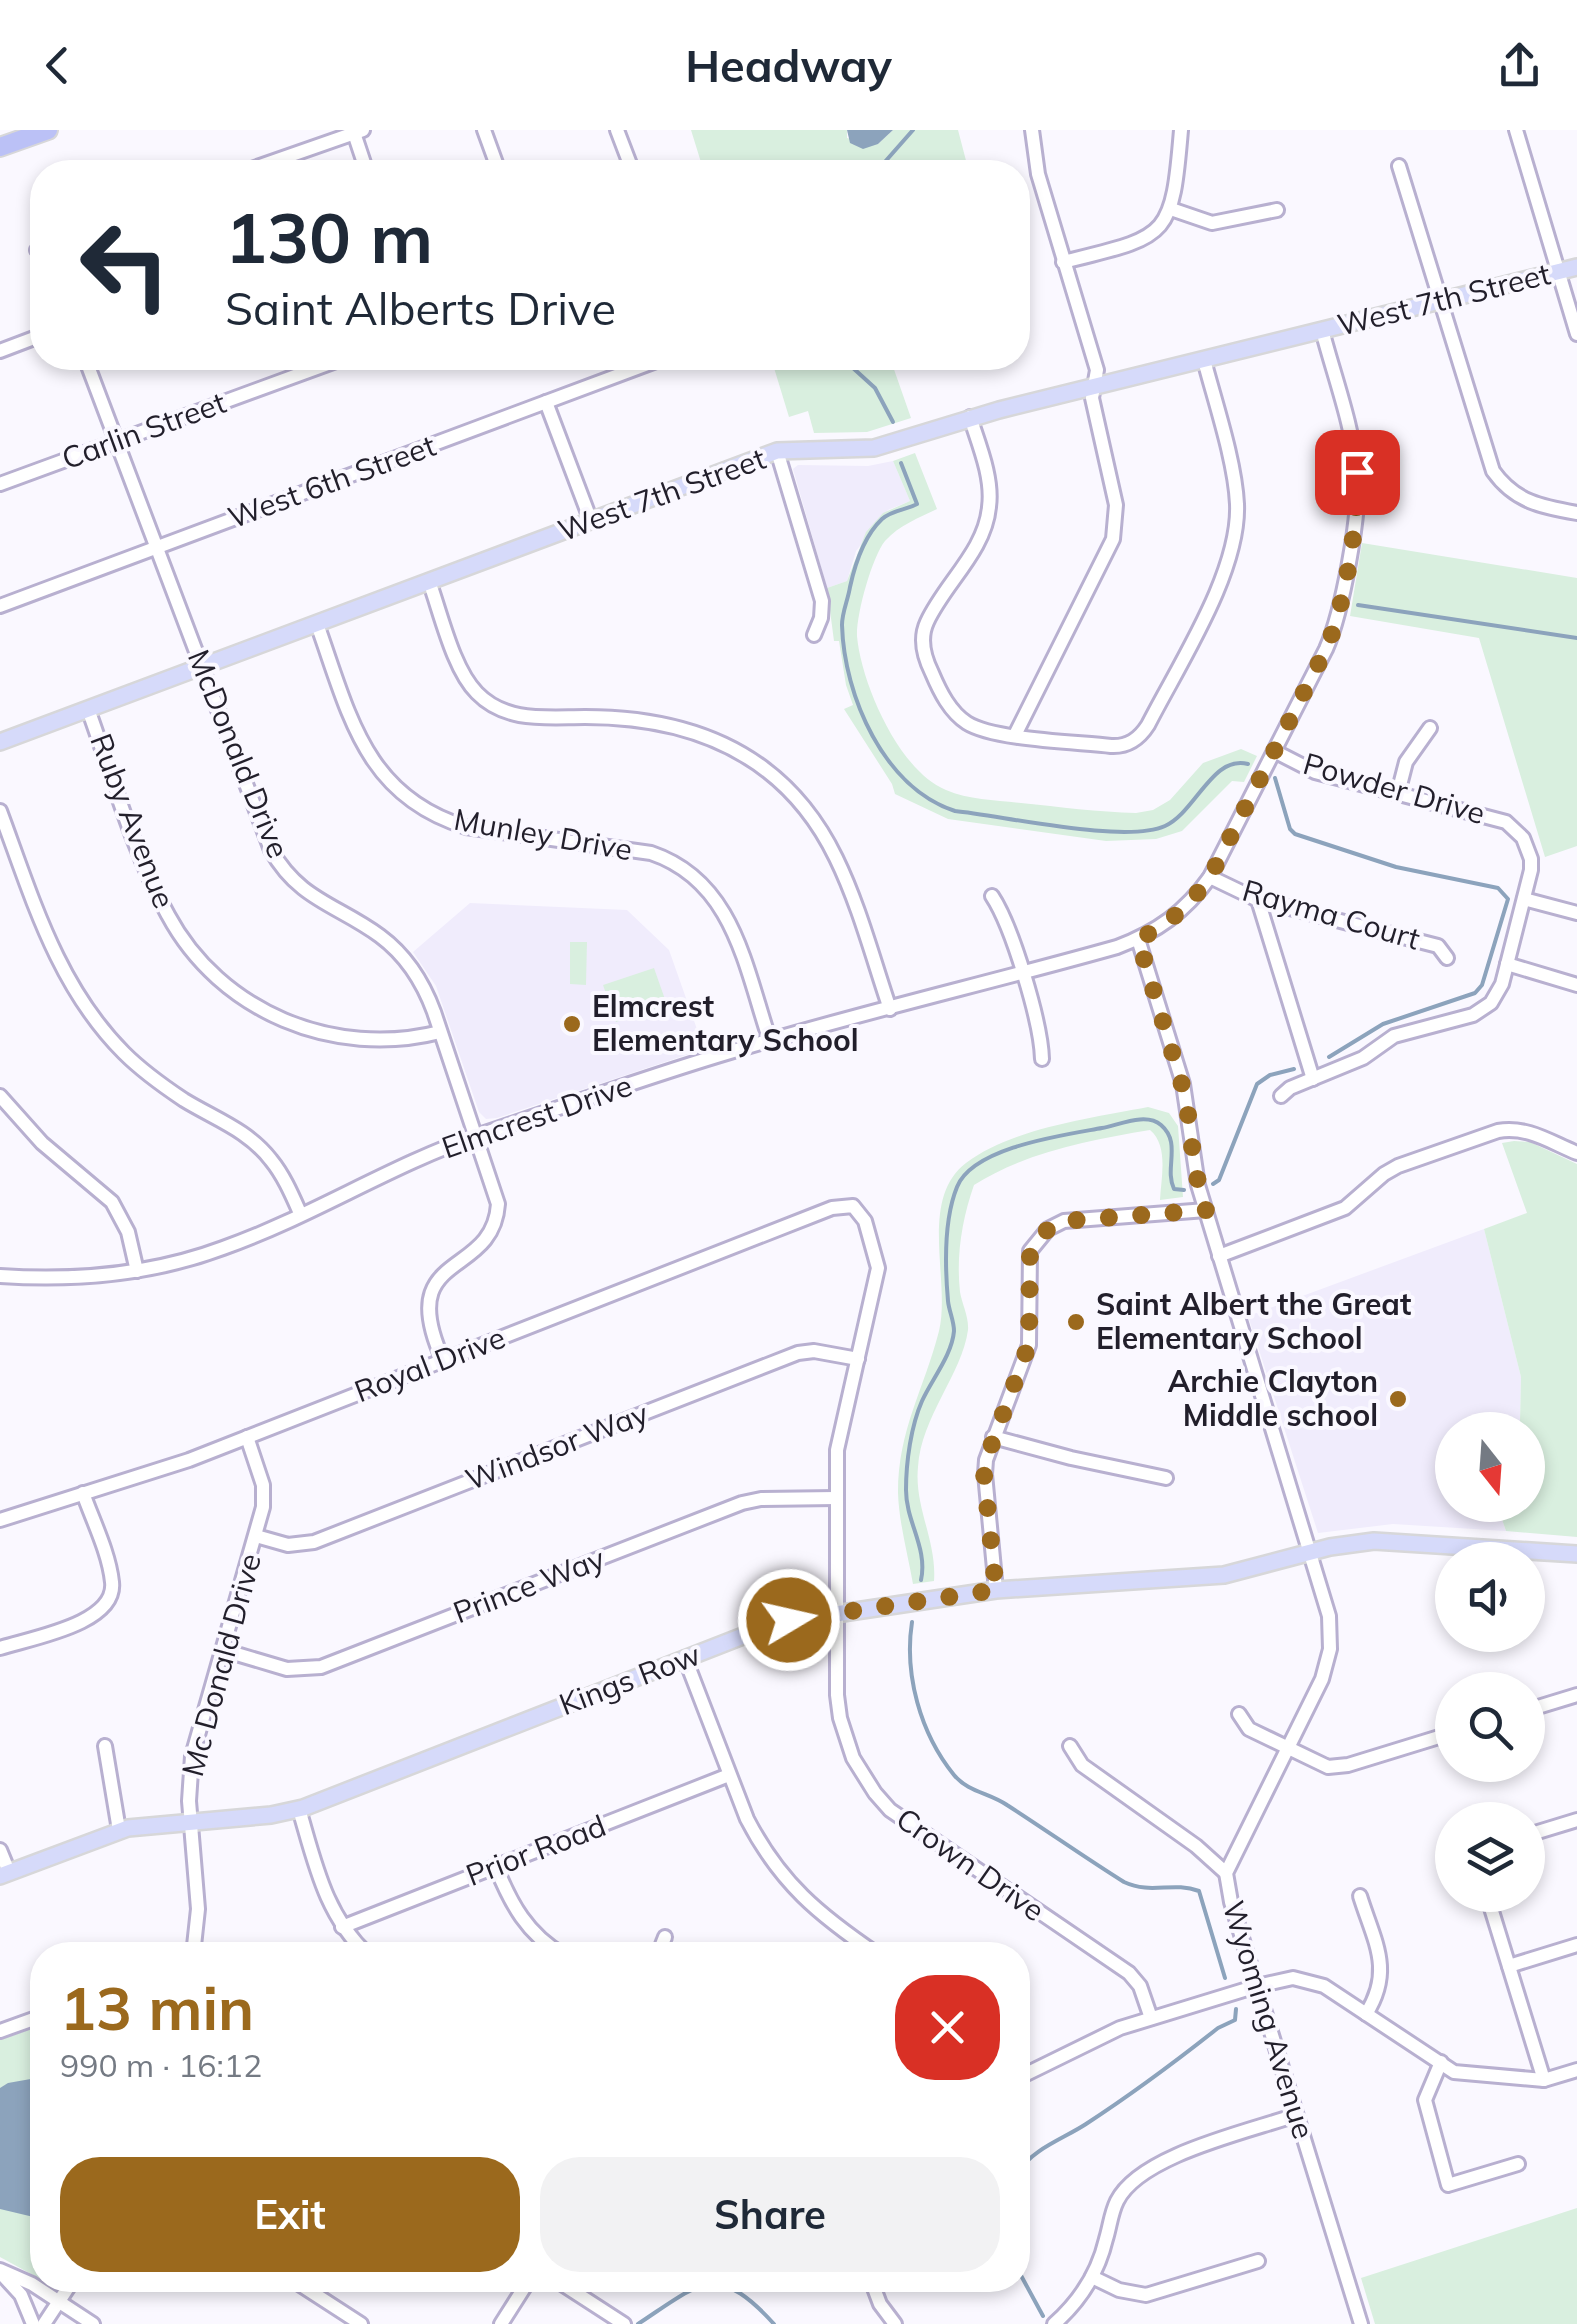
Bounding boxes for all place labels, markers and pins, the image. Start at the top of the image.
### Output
pin [1315,430,1400,515]
place label: Elmcrest Elementary School [592,987,859,1059]
marker: Elmcrest Elementary School [561,1013,583,1035]
place label: Saint Albert the Great Elementary School [1096,1285,1411,1357]
marker: Saint Albert the Great Elementary School [1065,1311,1087,1333]
place label: Archie Clayton Middle school [1168,1362,1378,1434]
marker: Archie Clayton Middle school [1387,1388,1409,1410]

